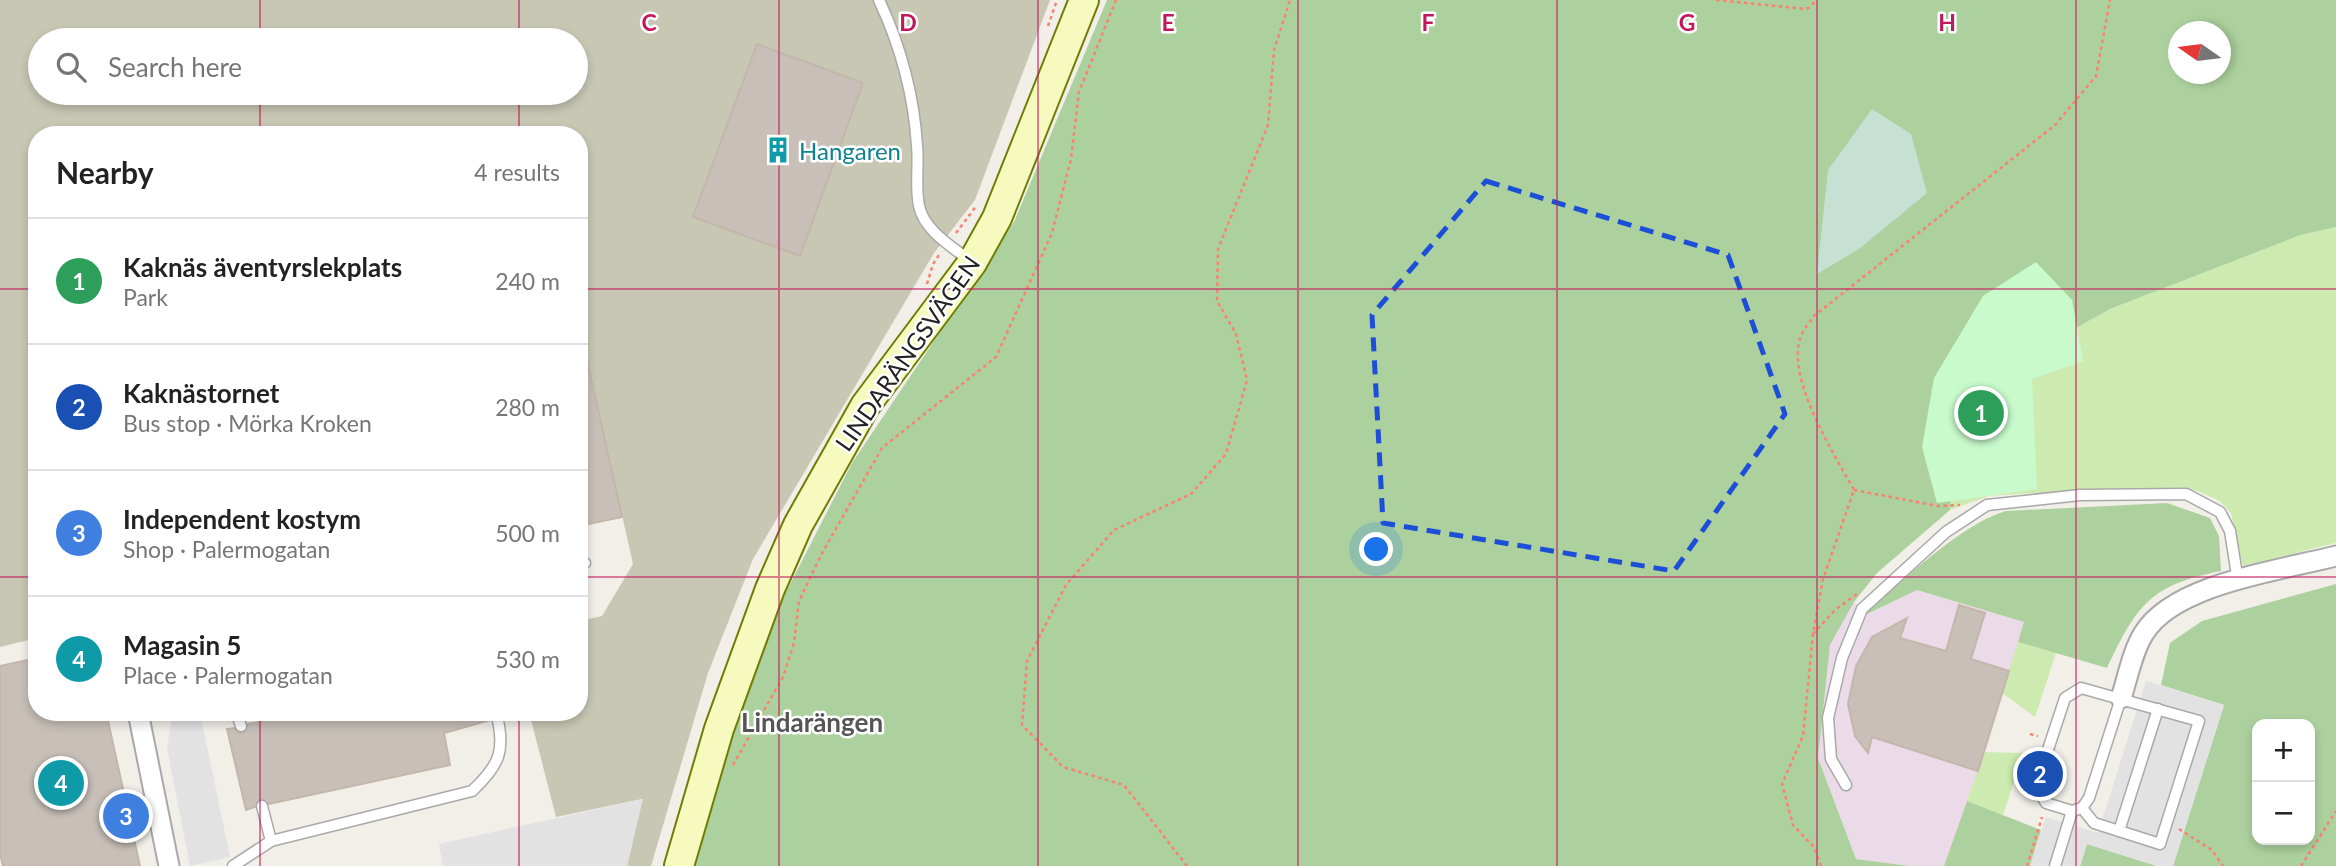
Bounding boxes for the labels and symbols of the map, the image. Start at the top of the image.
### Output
text: C [641,8,657,36]
text: D [899,8,917,36]
text: E [1161,8,1175,36]
text: F [1421,8,1435,36]
text: G [1679,8,1695,36]
text: H [1938,8,1956,36]
north arrow [2168,21,2231,84]
building icon: Hangaren [763,135,793,165]
place label: Hangaren [799,136,901,165]
street label: LINDARÄNGSVÄGEN [829,250,985,456]
pin: 1 [1958,387,2004,439]
your location [1359,532,1393,566]
district label: Lindarängen [741,706,883,738]
pin: 2 [2017,748,2063,800]
pin: 4 [38,757,84,809]
pin: 3 [103,790,149,842]

